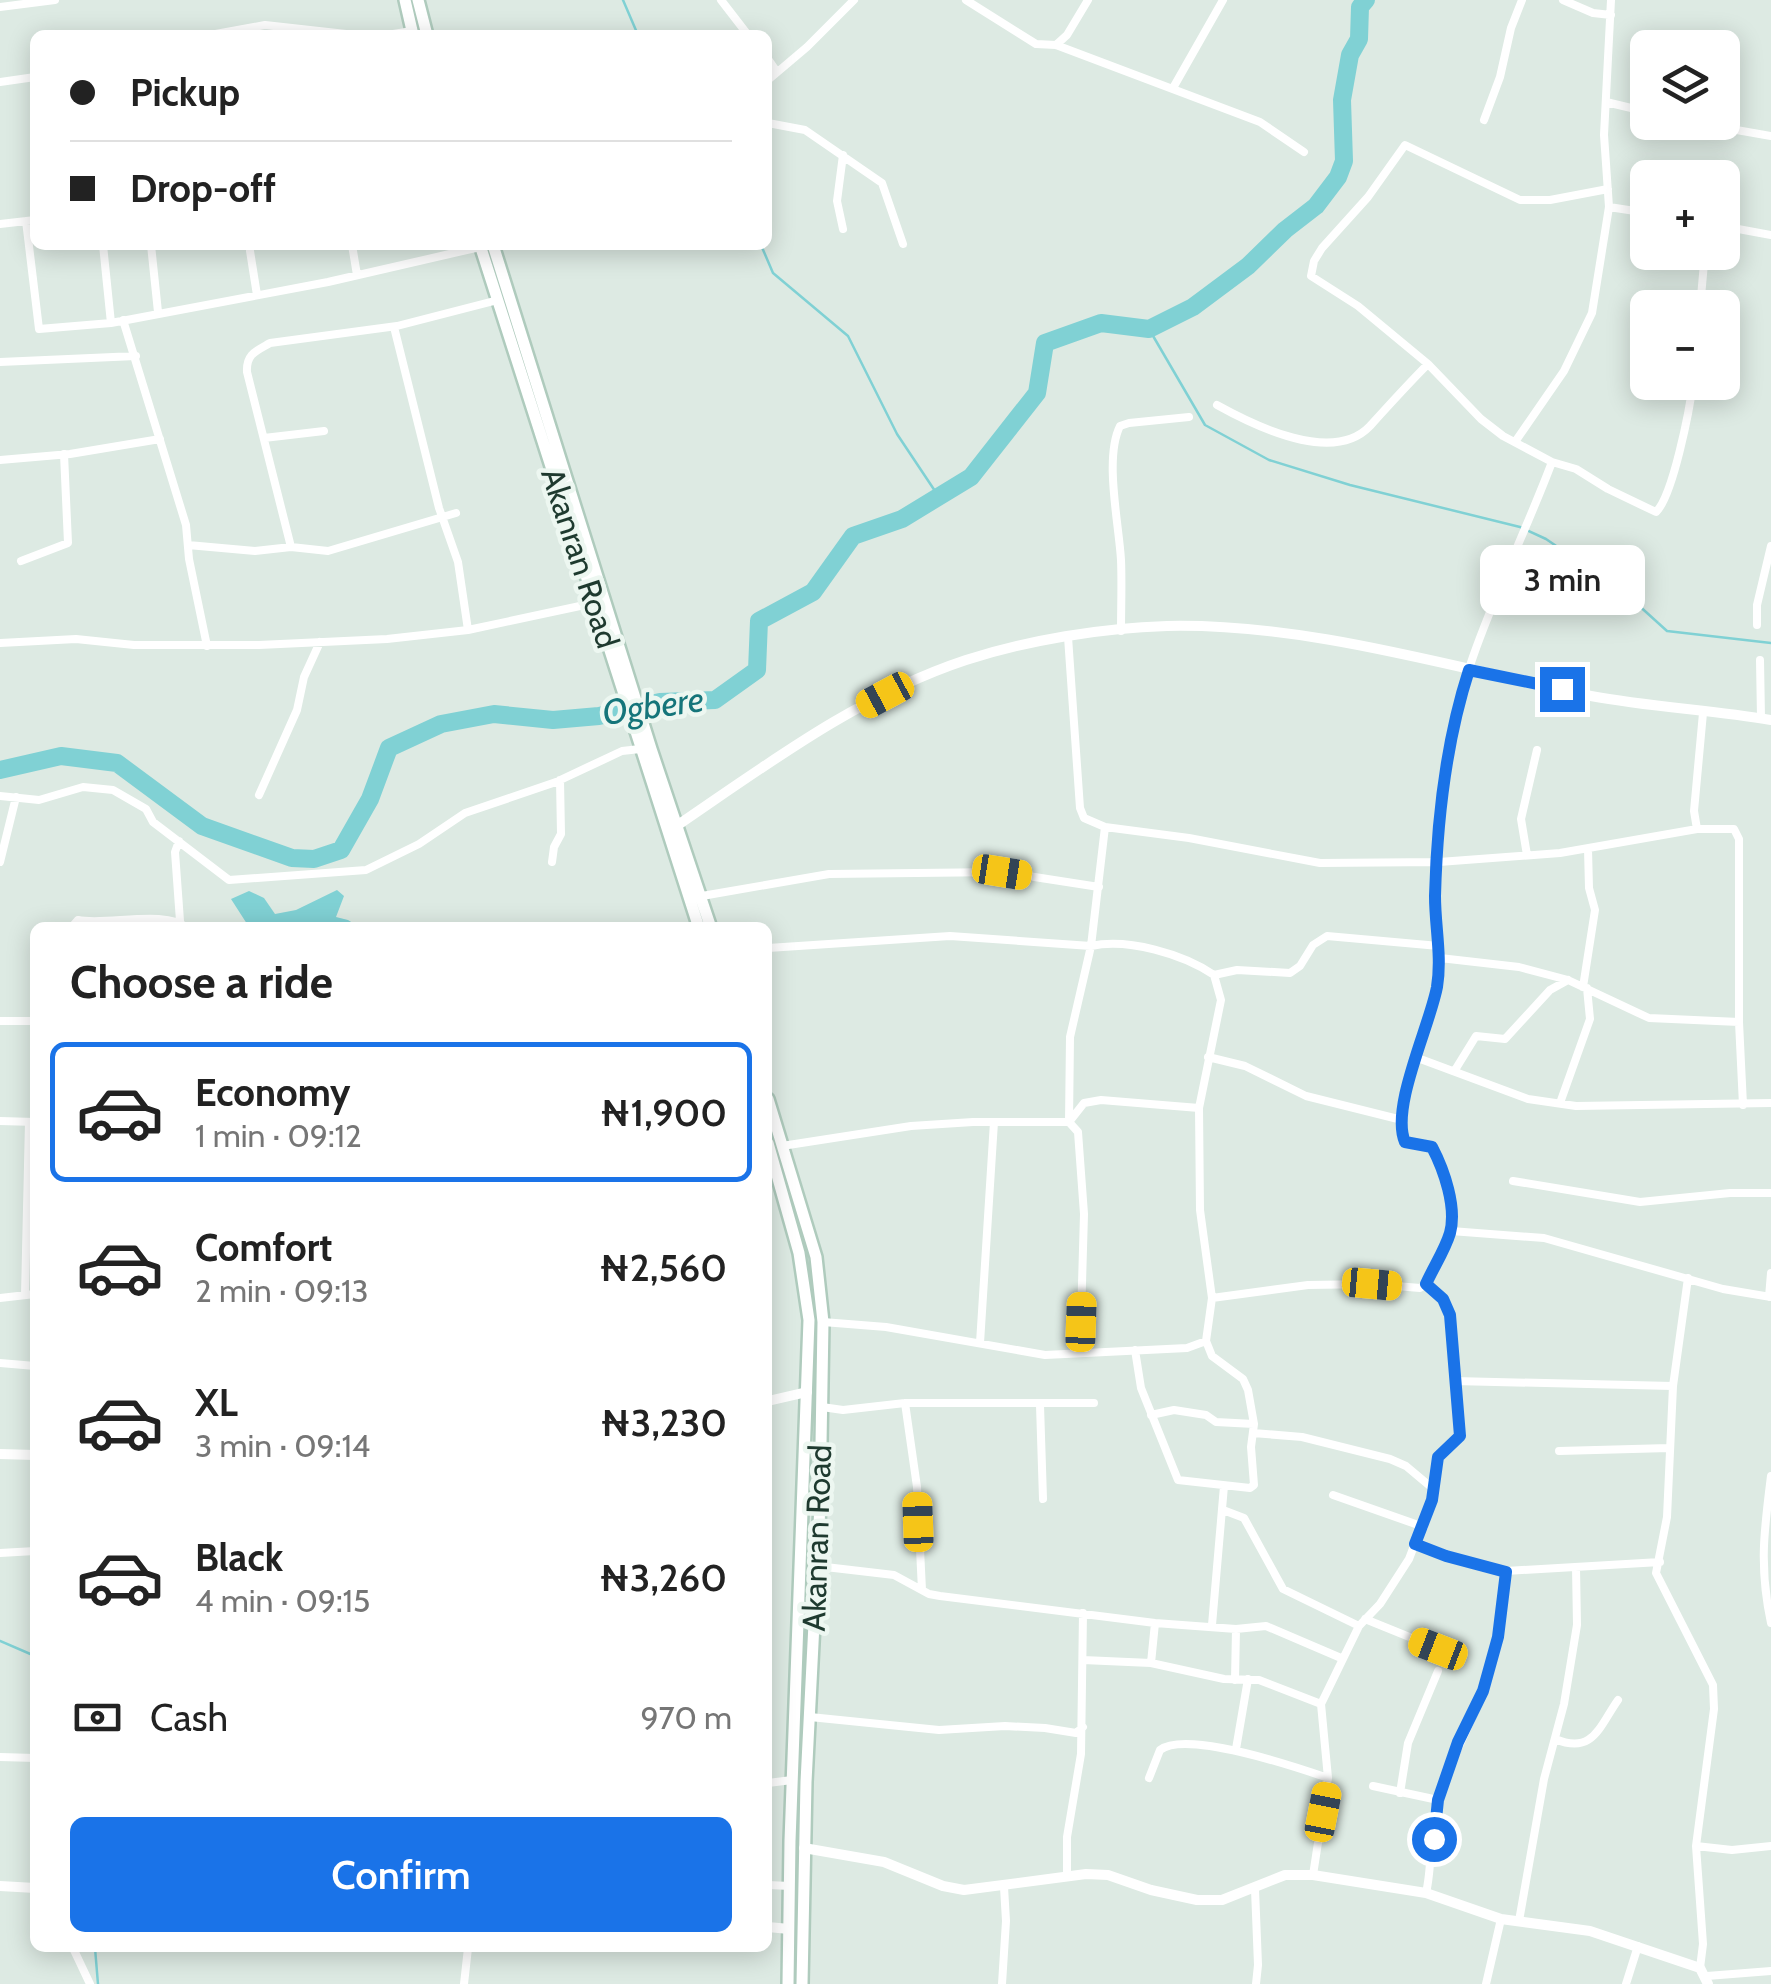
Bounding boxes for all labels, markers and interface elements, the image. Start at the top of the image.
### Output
map controls [1630,30,1740,400]
button: layers [1630,30,1740,140]
text: Pickup [130,69,240,116]
button: + [1630,160,1740,270]
text: Drop-off [130,165,276,212]
button: − [1630,290,1740,400]
street label: Akanran Road [533,463,628,653]
callout: 3 min [1480,544,1644,614]
text: 3 min [1524,560,1601,599]
route end [1540,667,1585,712]
car [851,668,919,722]
water label: Ogbere [600,677,706,734]
car [970,852,1034,892]
text: Choose a ride [70,955,333,1009]
icon: car [75,1067,165,1157]
text: Economy [195,1069,350,1116]
text: ₦1,900 [600,1089,727,1136]
text: 1 min · 09:12 [195,1116,362,1155]
icon: car [75,1222,165,1312]
text: Comfort [195,1224,332,1271]
text: ₦2,560 [599,1244,727,1291]
car [1341,1266,1403,1302]
text: 2 min · 09:13 [195,1271,369,1310]
car [1065,1291,1097,1353]
icon: car [75,1377,165,1467]
text: XL [195,1379,238,1426]
text: ₦3,230 [600,1399,727,1446]
text: 3 min · 09:14 [195,1426,370,1465]
street label: Akanran Road [794,1444,839,1632]
car [902,1491,934,1553]
icon: car [75,1532,165,1622]
text: Black [195,1534,283,1581]
text: ₦3,260 [599,1554,727,1601]
text: 4 min · 09:15 [195,1581,370,1620]
car [1405,1624,1471,1674]
icon: cash [70,1690,125,1745]
text: Cash [150,1694,228,1741]
text: 970 m [640,1698,732,1737]
car [1303,1780,1343,1844]
button: Confirm [70,1817,732,1932]
route start [1412,1817,1457,1862]

